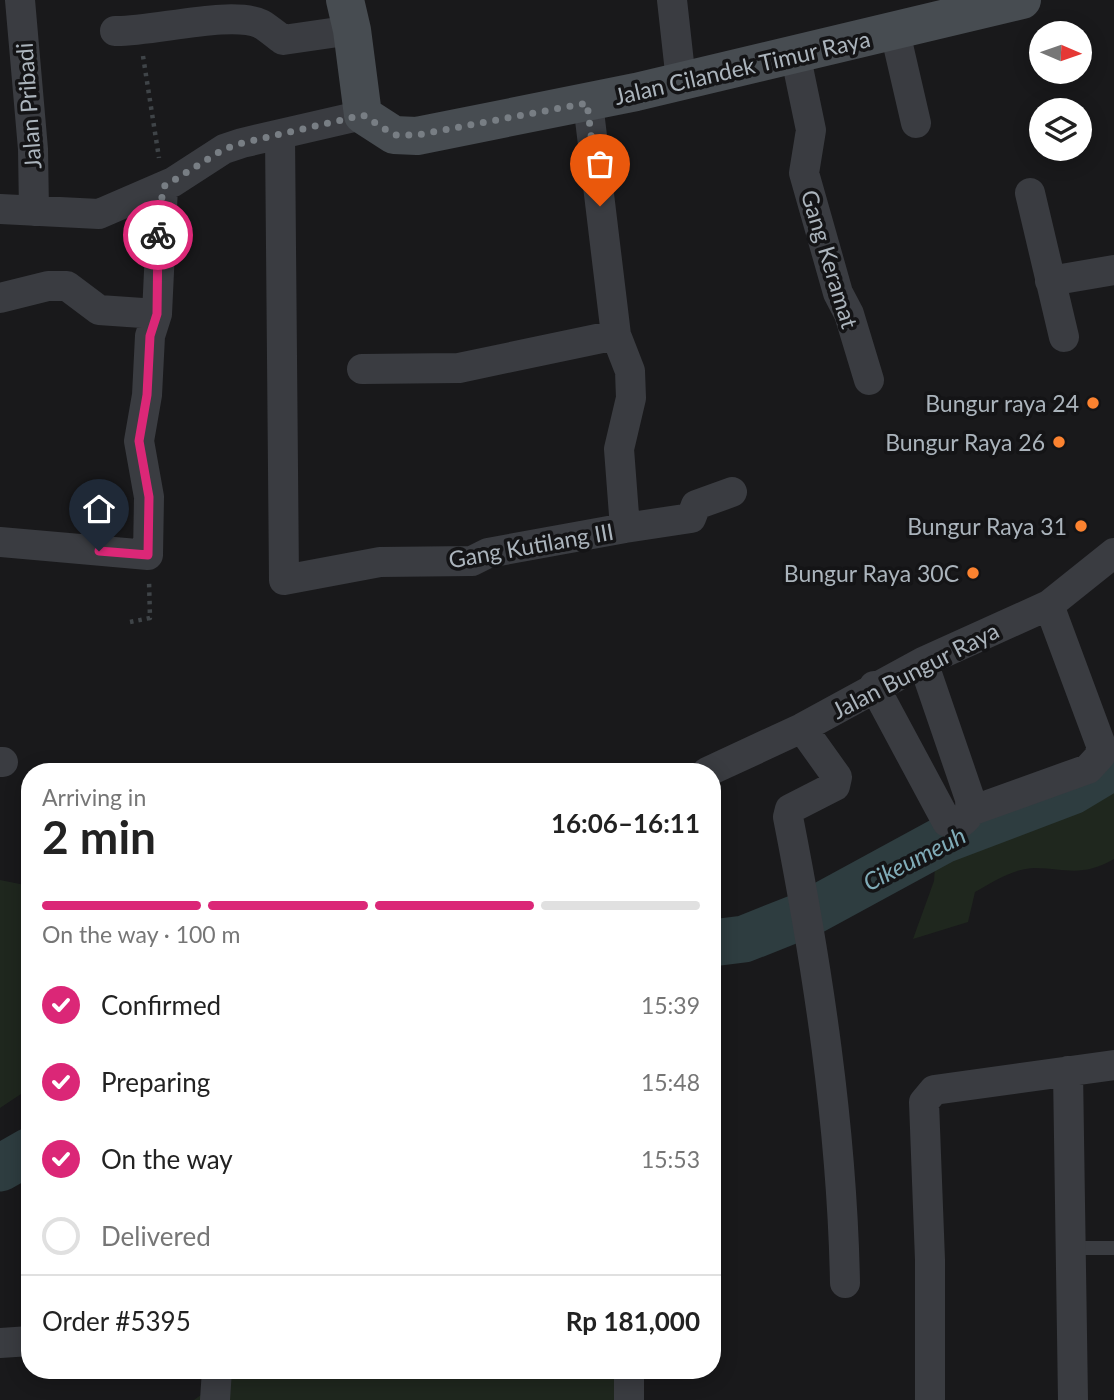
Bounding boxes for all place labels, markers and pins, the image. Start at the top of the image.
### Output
pin [570,134,630,206]
place label: Bungur raya 24 [925,389,1079,417]
marker: Bungur raya 24 [1085,395,1101,411]
place label: Bungur Raya 26 [885,428,1045,456]
marker: Bungur Raya 26 [1051,434,1067,450]
pin [69,479,129,551]
place label: Bungur Raya 31 [907,512,1067,540]
marker: Bungur Raya 31 [1073,518,1089,534]
place label: Bungur Raya 30C [784,559,959,587]
marker: Bungur Raya 30C [965,565,981,581]

